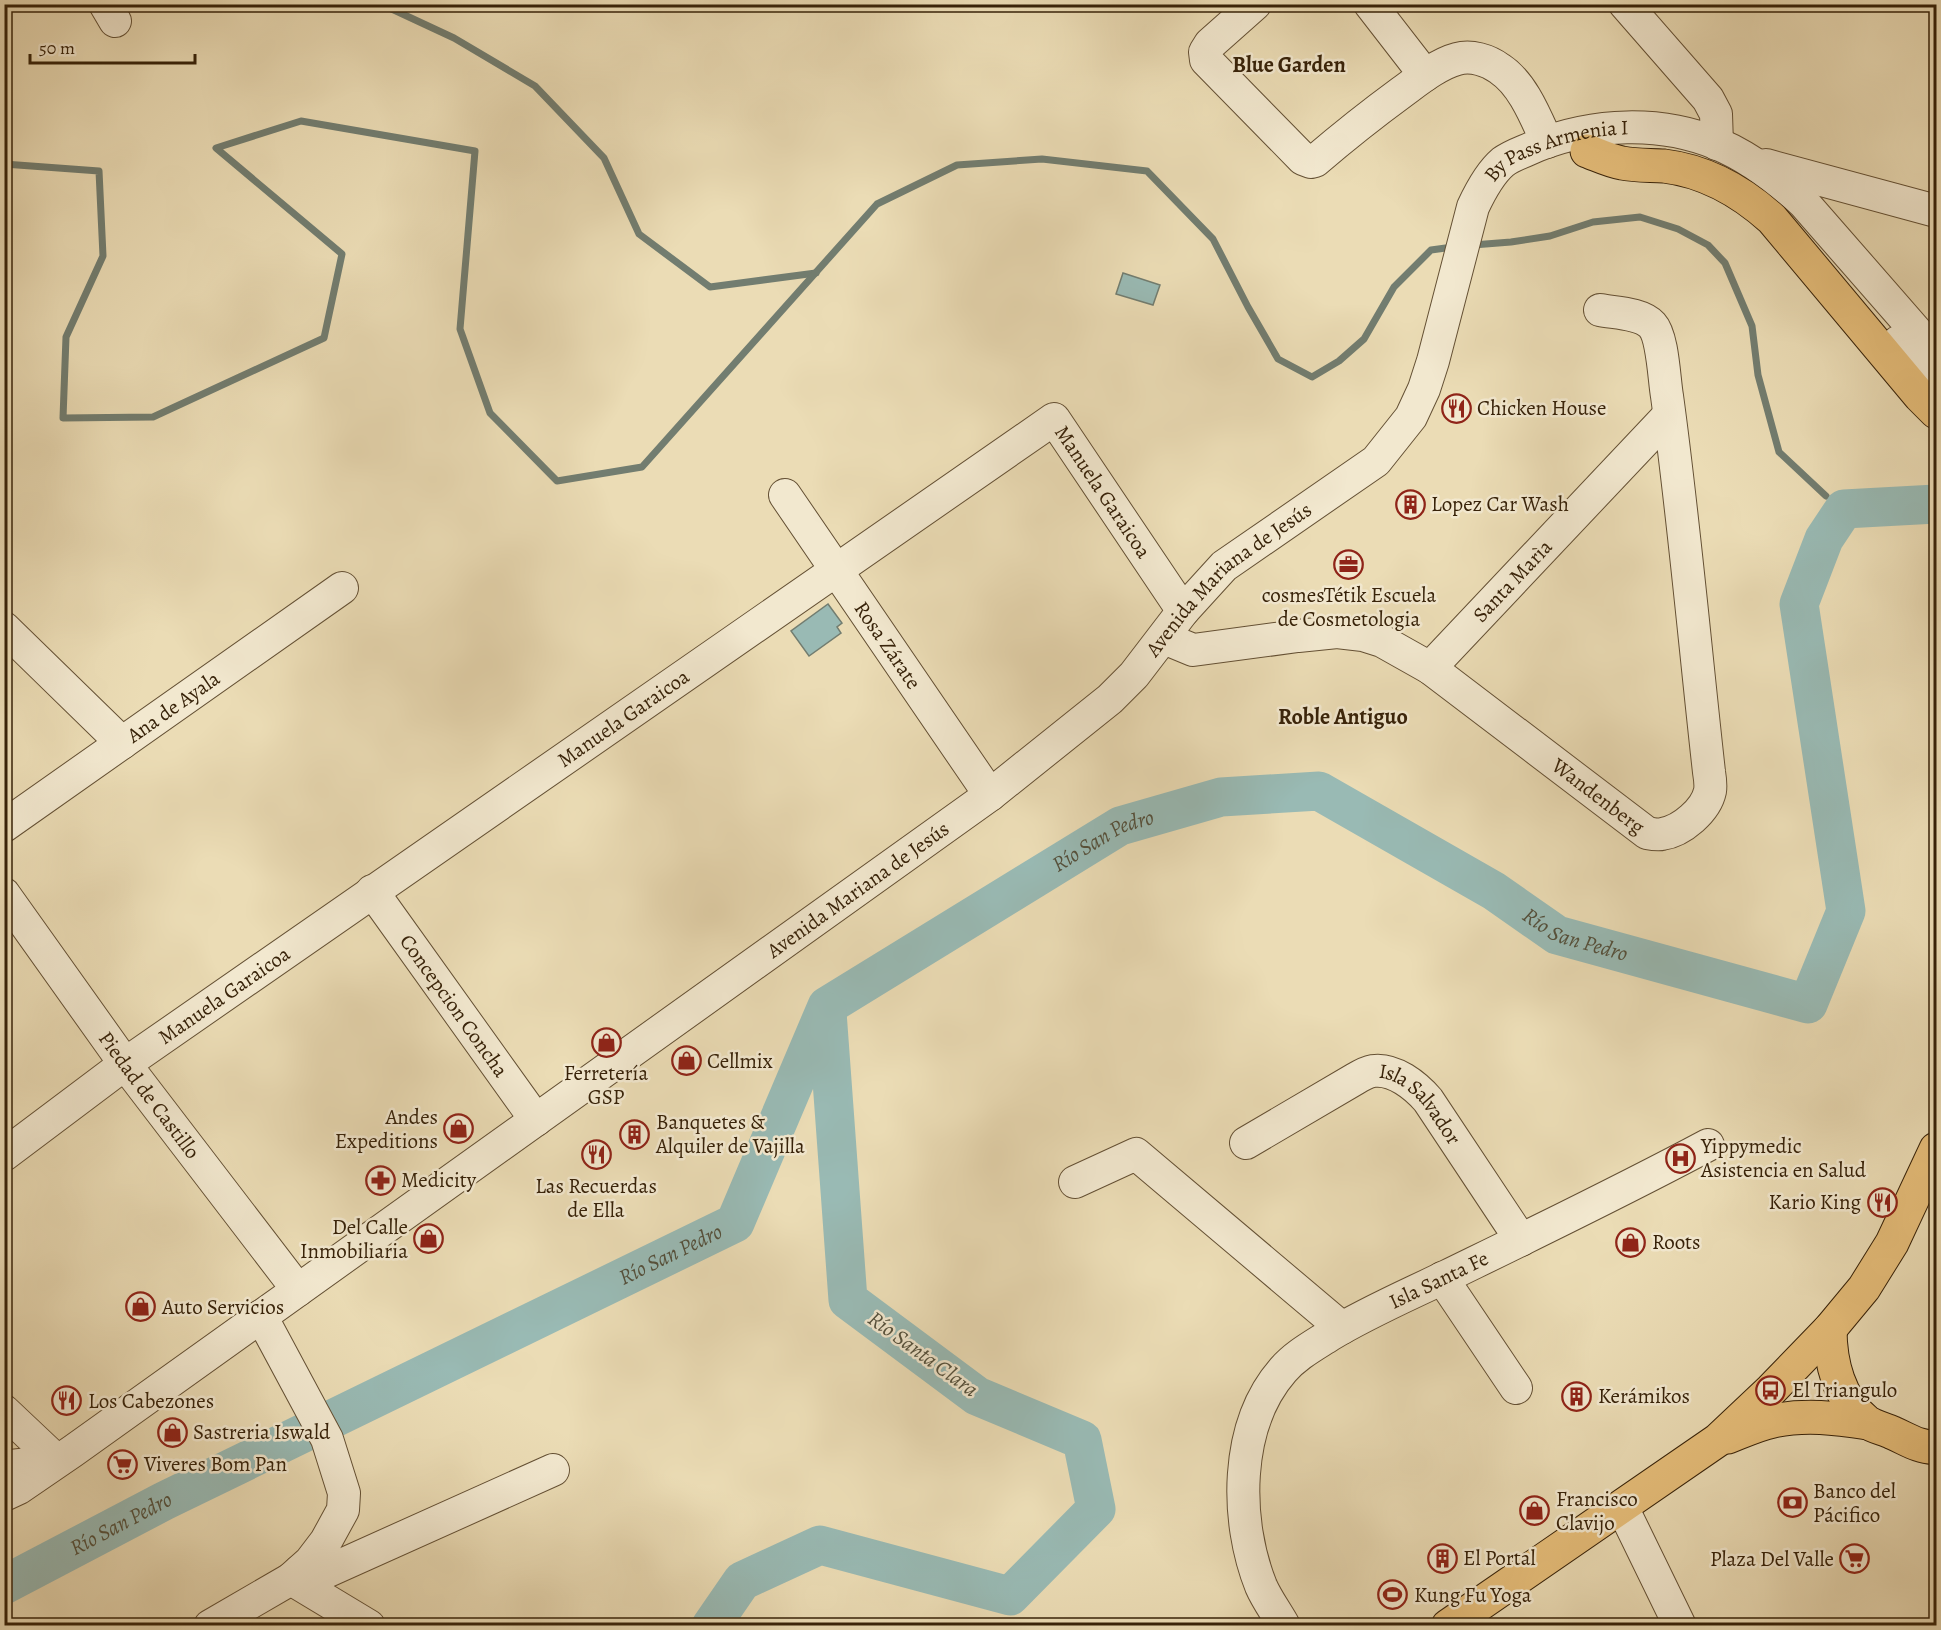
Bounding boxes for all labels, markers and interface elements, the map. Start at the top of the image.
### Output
scale bar [30,27,195,65]
text: 50 m [39,36,75,60]
district label: Blue Garden [1232,50,1346,80]
street label: By Pass Armenia I [1477,113,1629,187]
restaurant icon: Chicken House [1440,392,1472,424]
place label: Chicken House [1477,394,1606,422]
street label: Manuela Garaicoa [1048,420,1158,564]
building icon: Lopez Car Wash [1394,488,1426,520]
place label: Lopez Car Wash [1431,490,1569,518]
street label: Avenida Mariana de Jesús [1139,496,1317,663]
street label: Santa Marìa [1466,533,1558,628]
office icon: cosmesTétik Escuela de Cosmetologia [1333,548,1365,580]
place label: cosmesTétik Escuela de Cosmetologia [1262,581,1436,633]
street label: Rosa Zárate [848,596,928,695]
street label: Manuela Garaicoa [552,662,695,774]
street label: Ana de Ayala [120,664,226,750]
district label: Roble Antiguo [1278,702,1408,732]
street label: Wandenberg [1545,751,1651,841]
water label: Río San Pedro [1046,802,1157,879]
street label: Avenida Mariana de Jesús [760,815,955,965]
water label: Río San Pedro [1517,900,1631,969]
street label: Concepcion Concha [393,929,515,1083]
street label: Manuela Garaicoa [152,939,296,1051]
street label: Piedad de Castillo [92,1026,207,1165]
shop icon: Ferretería GSP [590,1026,622,1058]
shop icon: Cellmix [670,1045,702,1077]
place label: Cellmix [707,1047,773,1075]
street label: Isla Salvador [1377,1057,1468,1150]
place label: Ferretería GSP [564,1059,649,1111]
place label: Andes Expeditions [335,1103,438,1155]
place label: Banquetes & Alquiler de Vajilla [655,1108,805,1160]
shop icon: Andes Expeditions [443,1113,475,1145]
building icon: Banquetes & Alquiler de Vajilla [619,1118,651,1150]
place label: Yippymedic Asistencia en Salud [1700,1132,1867,1184]
restaurant icon: Las Recuerdas de Ella [580,1139,612,1171]
hospital icon: Yippymedic Asistencia en Salud [1664,1142,1696,1174]
pharmacy icon: Medicity [364,1164,396,1196]
place label: Medicity [401,1166,477,1194]
place label: Las Recuerdas de Ella [535,1172,657,1224]
restaurant icon: Kario King [1866,1186,1898,1218]
place label: Kario King [1769,1188,1861,1216]
place label: Del Calle Inmobiliaria [300,1213,408,1265]
water label: Río San Pedro [614,1216,727,1292]
shop icon: Del Calle Inmobiliaria [413,1223,445,1255]
shop icon: Roots [1615,1226,1647,1258]
place label: Roots [1652,1228,1701,1256]
street label: Isla Santa Fe [1384,1244,1493,1316]
shop icon: Auto Servicios [125,1291,157,1323]
place label: Auto Servicios [161,1293,284,1321]
water label: Río Santa Clara [862,1304,984,1404]
bus stop icon: El Triangulo [1755,1374,1787,1406]
place label: El Triangulo [1792,1376,1897,1404]
building icon: Kerámikos [1561,1380,1593,1412]
place label: Kerámikos [1598,1382,1690,1410]
restaurant icon: Los Cabezones [51,1385,83,1417]
place label: Los Cabezones [88,1387,214,1415]
shop icon: Sastreria Iswald [156,1416,188,1448]
place label: Sastreria Iswald [193,1418,331,1446]
supermarket icon: Viveres Bom Pan [107,1448,139,1480]
place label: Viveres Bom Pan [143,1450,287,1478]
place label: Banco del Pácifico [1813,1477,1896,1529]
water label: Río San Pedro [64,1484,177,1563]
place label: Francisco Clavijo [1556,1485,1638,1537]
bank icon: Banco del Pácifico [1776,1487,1808,1519]
shop icon: Francisco Clavijo [1519,1495,1551,1527]
building icon: El Portal [1426,1542,1458,1574]
supermarket icon: Plaza Del Valle [1839,1543,1871,1575]
place label: El Portal [1463,1544,1536,1572]
place label: Plaza Del Valle [1710,1545,1834,1573]
sports icon: Kung Fu Yoga [1377,1579,1409,1611]
place label: Kung Fu Yoga [1414,1581,1532,1609]

